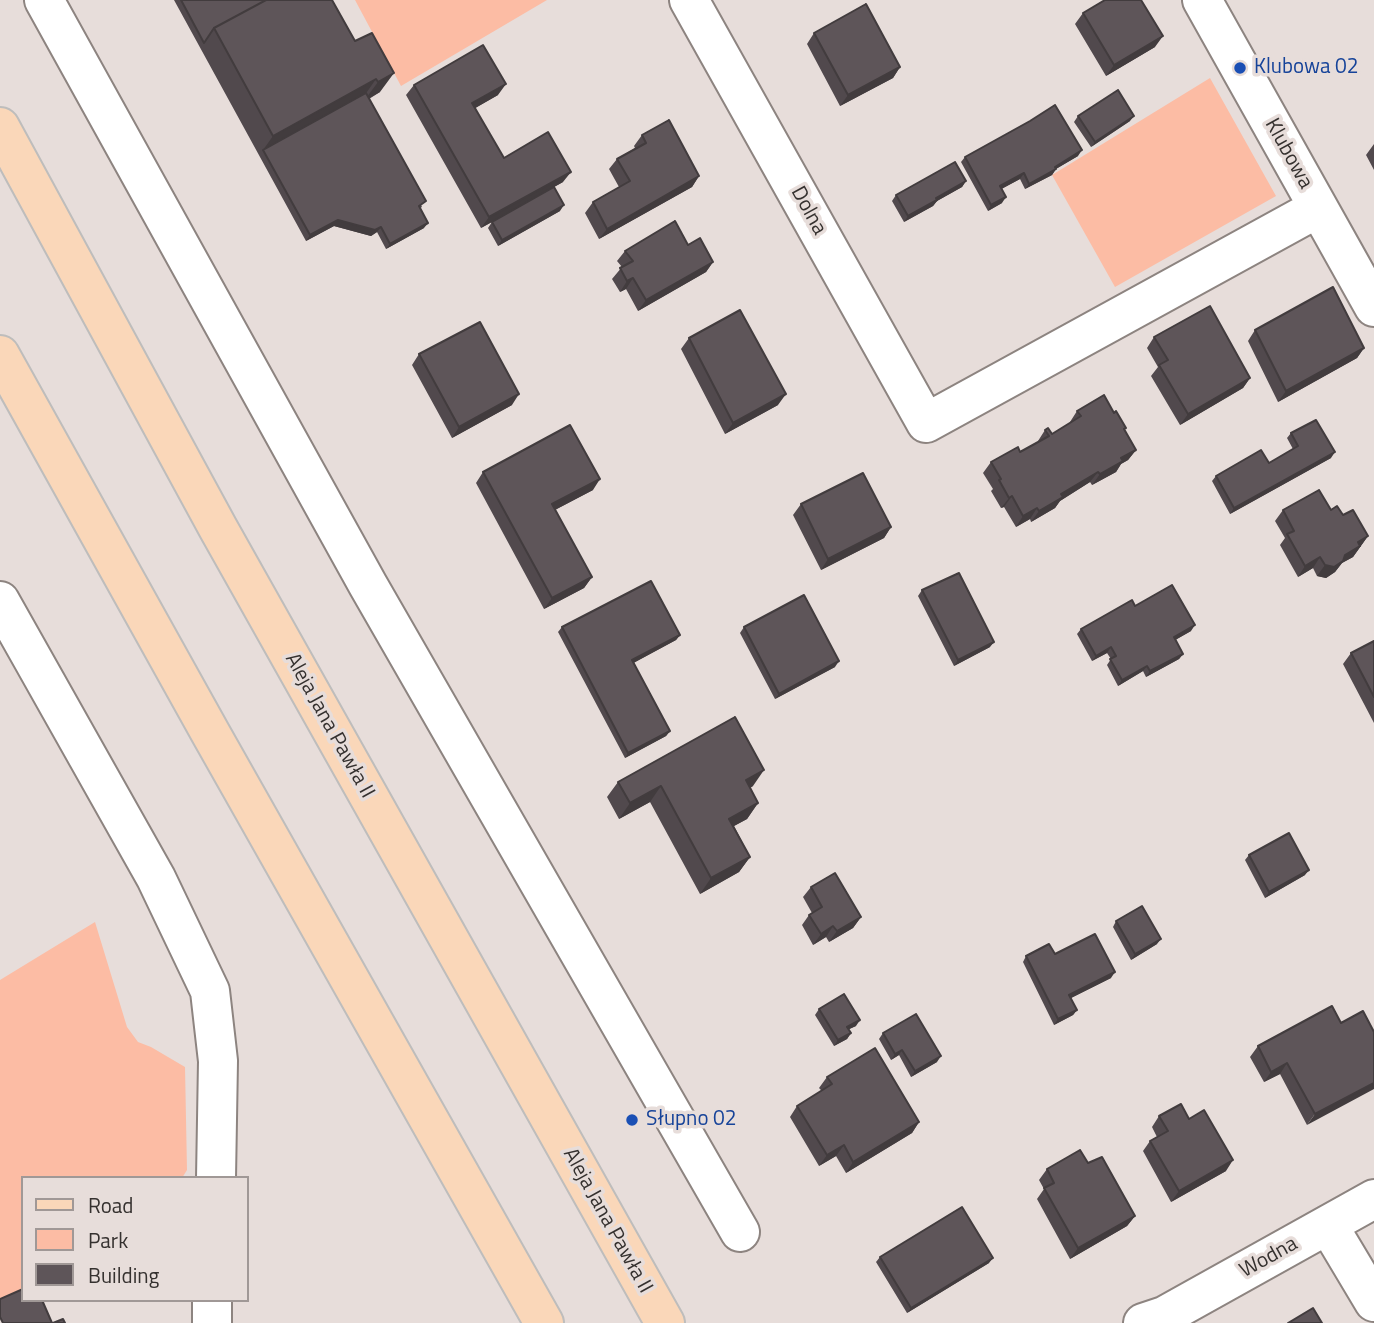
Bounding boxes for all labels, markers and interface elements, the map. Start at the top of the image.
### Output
place label: Klubowa 02 [1254,55,1359,81]
marker: Klubowa 02 [1232,60,1248,76]
street label: Klubowa [1258,114,1318,194]
street label: Dolna [785,182,831,240]
street label: Aleja Jana Pawła II [279,649,379,803]
place label: Słupno 02 [646,1107,737,1133]
marker: Słupno 02 [624,1112,640,1128]
street label: Aleja Jana Pawła II [557,1144,657,1298]
legend [21,1176,248,1302]
text: Road [88,1189,133,1221]
text: Park [88,1224,128,1256]
street label: Wodna [1236,1232,1302,1284]
text: Building [88,1259,159,1291]

